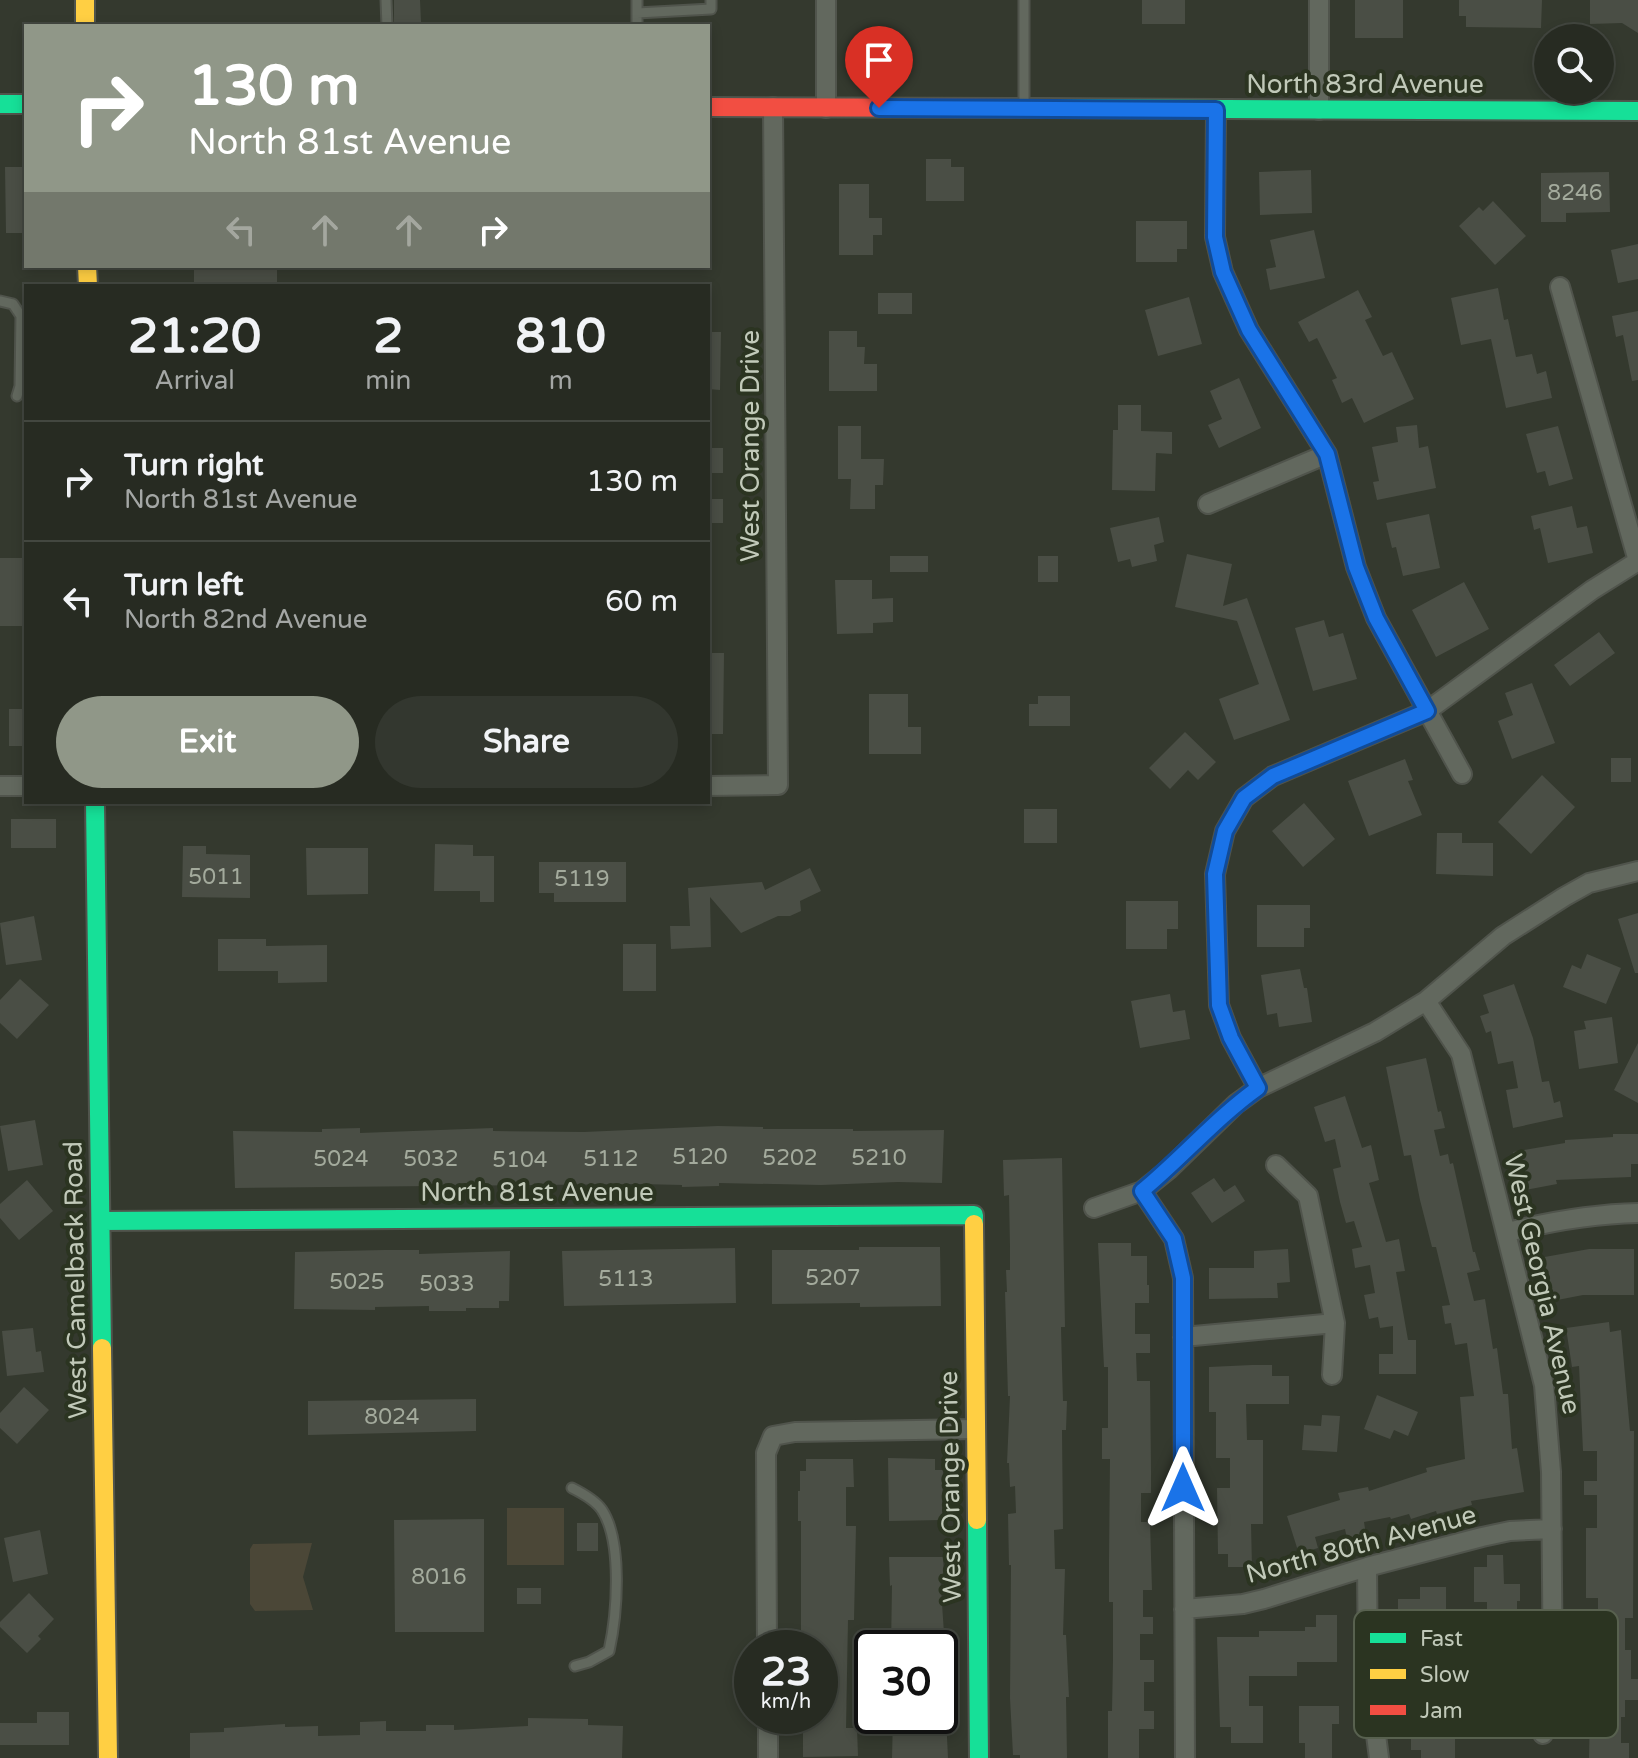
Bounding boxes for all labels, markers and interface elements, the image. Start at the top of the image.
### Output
map controls [1534,24,1614,104]
button: search [1534,24,1614,104]
pin [845,26,913,108]
icon: arrive [857,38,901,82]
text: 130 m [188,53,359,120]
icon: right [56,56,160,160]
street label: North 83rd Avenue [1246,69,1484,100]
text: North 81st Avenue [188,121,511,164]
house number: 8246 [1547,180,1603,206]
icon: left [219,208,263,252]
icon: ahead [303,208,347,252]
icon: ahead [387,208,431,252]
icon: right [471,208,515,252]
text: 21:20 [128,308,261,366]
text: 2 [373,308,403,366]
text: 810 [515,308,606,366]
street label: West Orange Drive [735,330,766,562]
text: Arrival [154,365,235,396]
text: min [365,365,411,396]
text: m [549,365,573,396]
text: Turn right [124,447,264,484]
icon: right [56,459,100,503]
text: 130 m [586,463,678,500]
text: North 81st Avenue [124,484,358,515]
text: Turn left [124,567,243,604]
icon: left [56,579,100,623]
text: 60 m [605,583,678,620]
text: North 82nd Avenue [124,604,368,635]
button: Exit [56,696,359,788]
button: Share [375,696,678,788]
house number: 5011 [188,864,244,890]
house number: 5119 [554,866,610,892]
street label: West Camelback Road [58,1141,93,1419]
house number: 5120 [672,1144,728,1170]
house number: 5202 [762,1145,818,1171]
house number: 5210 [851,1145,907,1171]
house number: 5024 [313,1146,369,1172]
house number: 5032 [403,1146,459,1172]
house number: 5112 [583,1146,639,1172]
house number: 5104 [492,1147,548,1173]
street label: West Georgia Avenue [1497,1151,1588,1417]
street label: North 81st Avenue [420,1177,654,1208]
house number: 5207 [805,1265,861,1291]
house number: 5113 [598,1266,654,1292]
house number: 5025 [329,1269,385,1295]
house number: 5033 [419,1271,475,1297]
street label: West Orange Drive [933,1371,968,1603]
house number: 8024 [364,1404,420,1430]
position arrow [1141,1446,1225,1530]
street label: North 80th Avenue [1243,1499,1480,1590]
house number: 8016 [411,1564,467,1590]
legend [1354,1610,1618,1738]
text: Fast [1420,1626,1463,1652]
speed limit sign: 30 [854,1630,958,1734]
text: 23 [761,1648,811,1696]
text: Slow [1420,1662,1470,1688]
text: km/h [761,1690,811,1714]
text: Jam [1420,1698,1463,1724]

